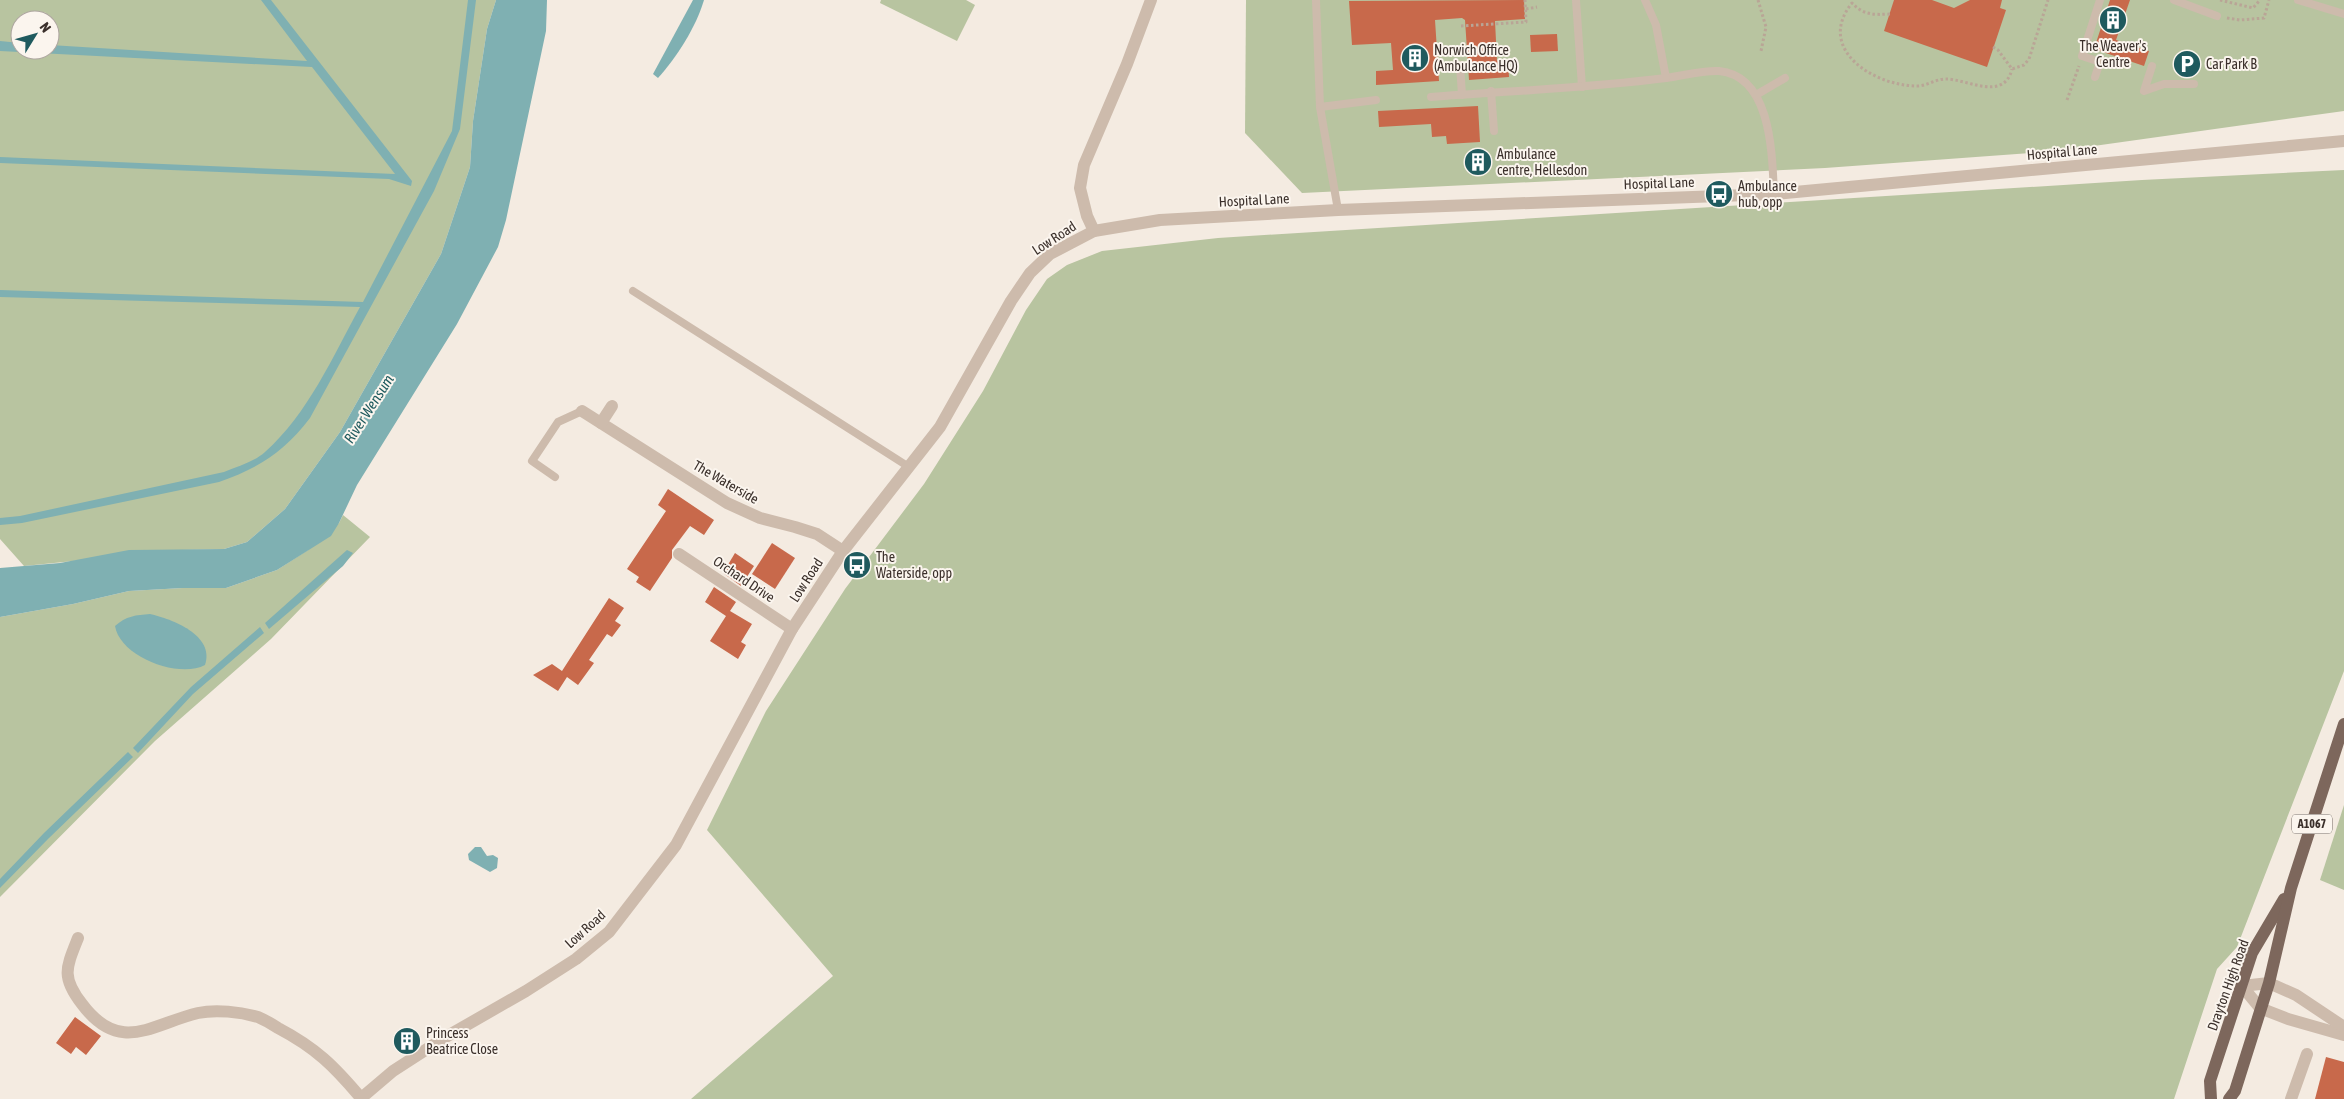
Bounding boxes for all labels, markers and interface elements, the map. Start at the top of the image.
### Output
building icon: The Weaver's Centre [2098,5,2128,35]
north arrow [10,10,60,60]
text: N [37,19,54,35]
place label: The Weaver's Centre [2080,38,2146,70]
place label: Norwich Office (Ambulance HQ) [1434,42,1518,74]
building icon: Norwich Office (Ambulance HQ) [1400,43,1430,73]
parking icon: Car Park B [2172,49,2202,79]
place label: Car Park B [2206,56,2257,72]
street label: Hospital Lane [2026,141,2098,163]
place label: Ambulance centre, Hellesdon [1497,146,1587,178]
building icon: Ambulance centre, Hellesdon [1463,147,1493,177]
street label: Hospital Lane [1623,174,1695,192]
place label: Ambulance hub, opp [1738,178,1797,210]
bus stop icon: Ambulance hub, opp [1704,179,1734,209]
street label: Hospital Lane [1218,190,1290,210]
street label: Low Road [1029,218,1079,258]
water label: River Wensum [340,371,397,446]
street label: The Waterside [691,457,761,507]
place label: The Waterside, opp [876,549,952,581]
bus stop icon: The Waterside, opp [842,550,872,580]
street label: Orchard Drive [710,553,778,605]
street label: Low Road [786,555,826,605]
road number: A1067 [2292,814,2332,834]
street label: Low Road [561,907,609,951]
street label: Drayton High Road [2204,937,2252,1033]
place label: Princess Beatrice Close [426,1025,498,1057]
building icon: Princess Beatrice Close [392,1026,422,1056]

